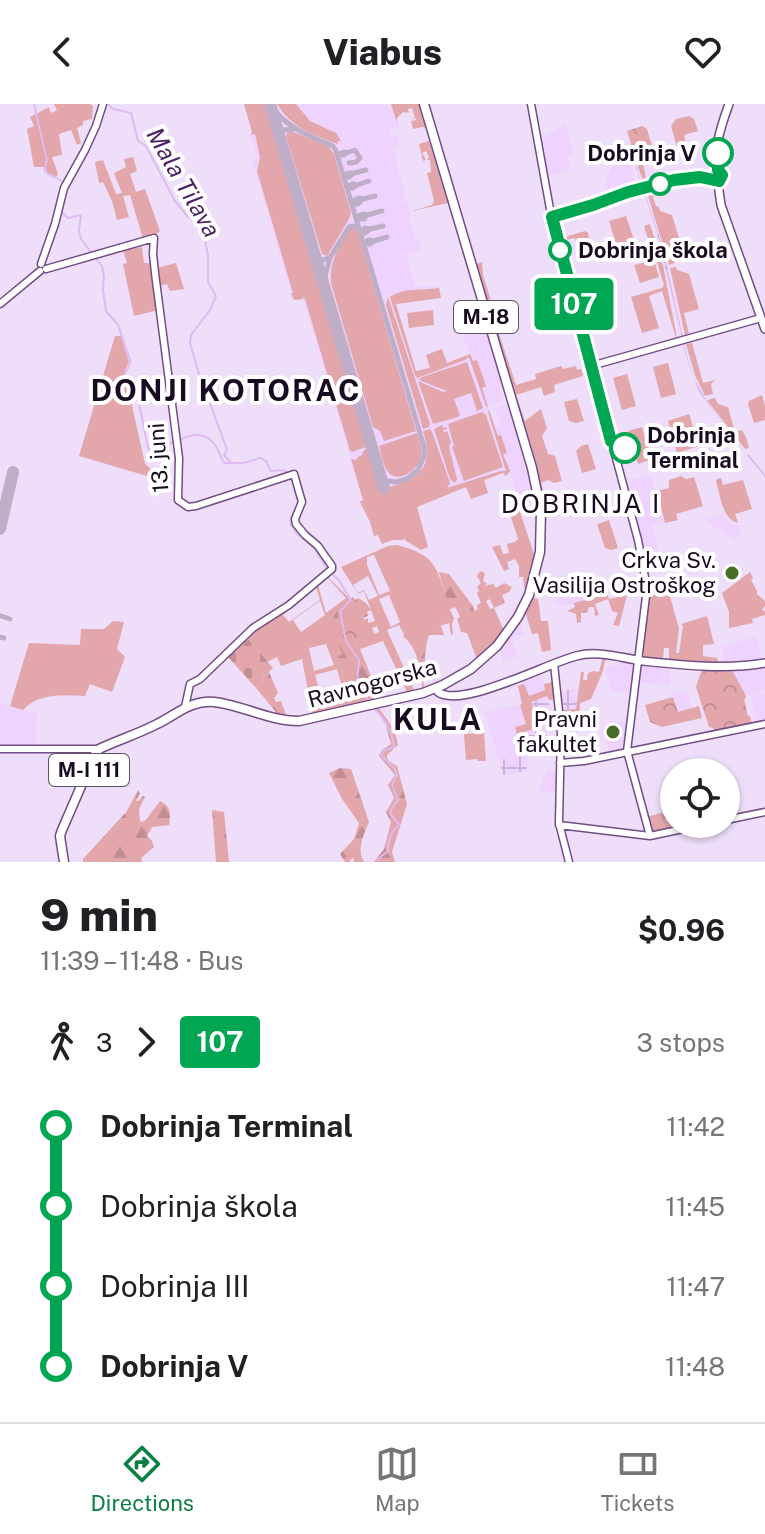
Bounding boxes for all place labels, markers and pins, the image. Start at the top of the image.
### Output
marker: Dobrinja V [703,138,733,168]
place label: Dobrinja V [587,140,697,166]
unlabelled marker [649,173,671,195]
place label: Dobrinja škola [578,237,728,263]
marker: Dobrinja škola [549,239,571,261]
place label: Dobrinja Terminal [647,422,739,473]
marker: Dobrinja Terminal [610,433,640,463]
place label: Crkva Sv. Vasilija Ostroškog [533,547,716,598]
marker: Crkva Sv. Vasilija Ostroškog [723,564,741,582]
place label: Pravni fakultet [516,706,597,757]
marker: Pravni fakultet [604,723,622,741]

